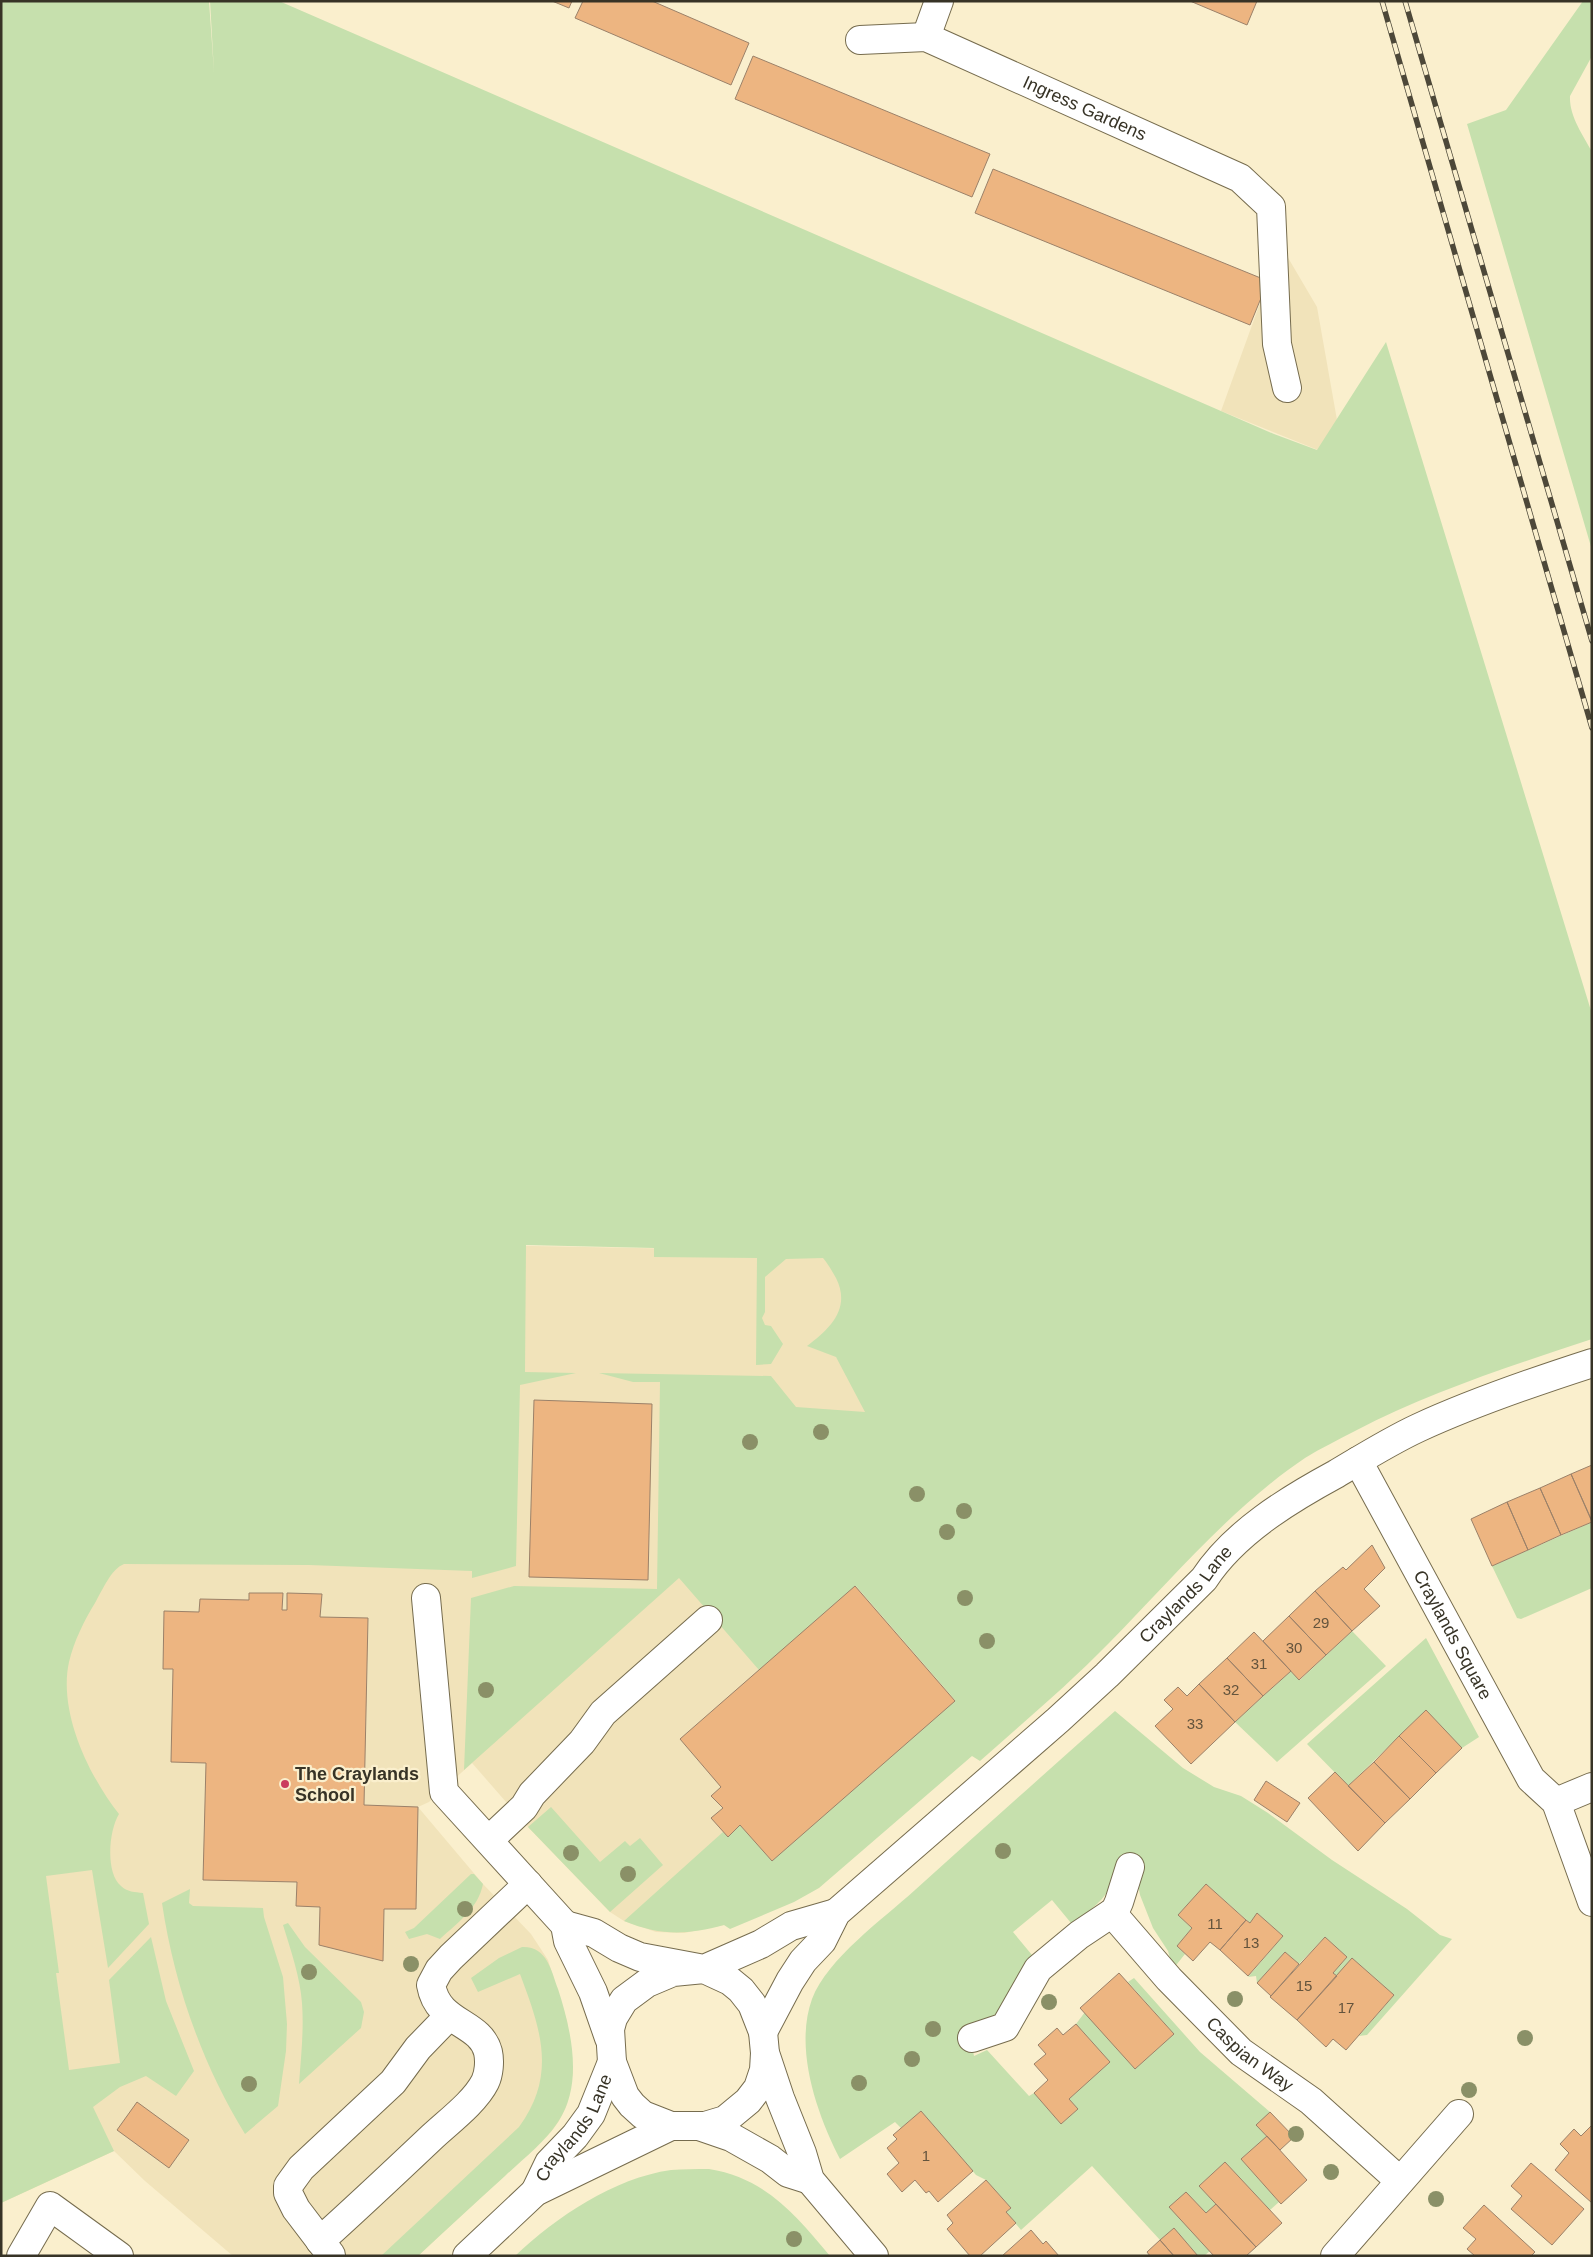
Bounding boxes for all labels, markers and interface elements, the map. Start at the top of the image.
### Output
street label: Ingress Gardens [1020,72,1150,145]
street label: Craylands Lane [1135,1542,1236,1647]
street label: Craylands Square [1409,1567,1496,1703]
house number: 29 [1313,1614,1329,1631]
house number: 30 [1286,1639,1302,1656]
house number: 31 [1251,1655,1267,1672]
house number: 32 [1223,1681,1239,1698]
house number: 33 [1187,1715,1203,1732]
place label: The Craylands School [295,1764,419,1805]
marker: The Craylands School [279,1778,291,1790]
house number: 11 [1207,1915,1223,1932]
house number: 13 [1243,1934,1259,1951]
house number: 15 [1296,1977,1312,1994]
house number: 17 [1338,1999,1354,2016]
street label: Caspian Way [1202,2013,1297,2095]
street label: Craylands Lane [532,2071,616,2185]
house number: 1 [922,2147,930,2164]

